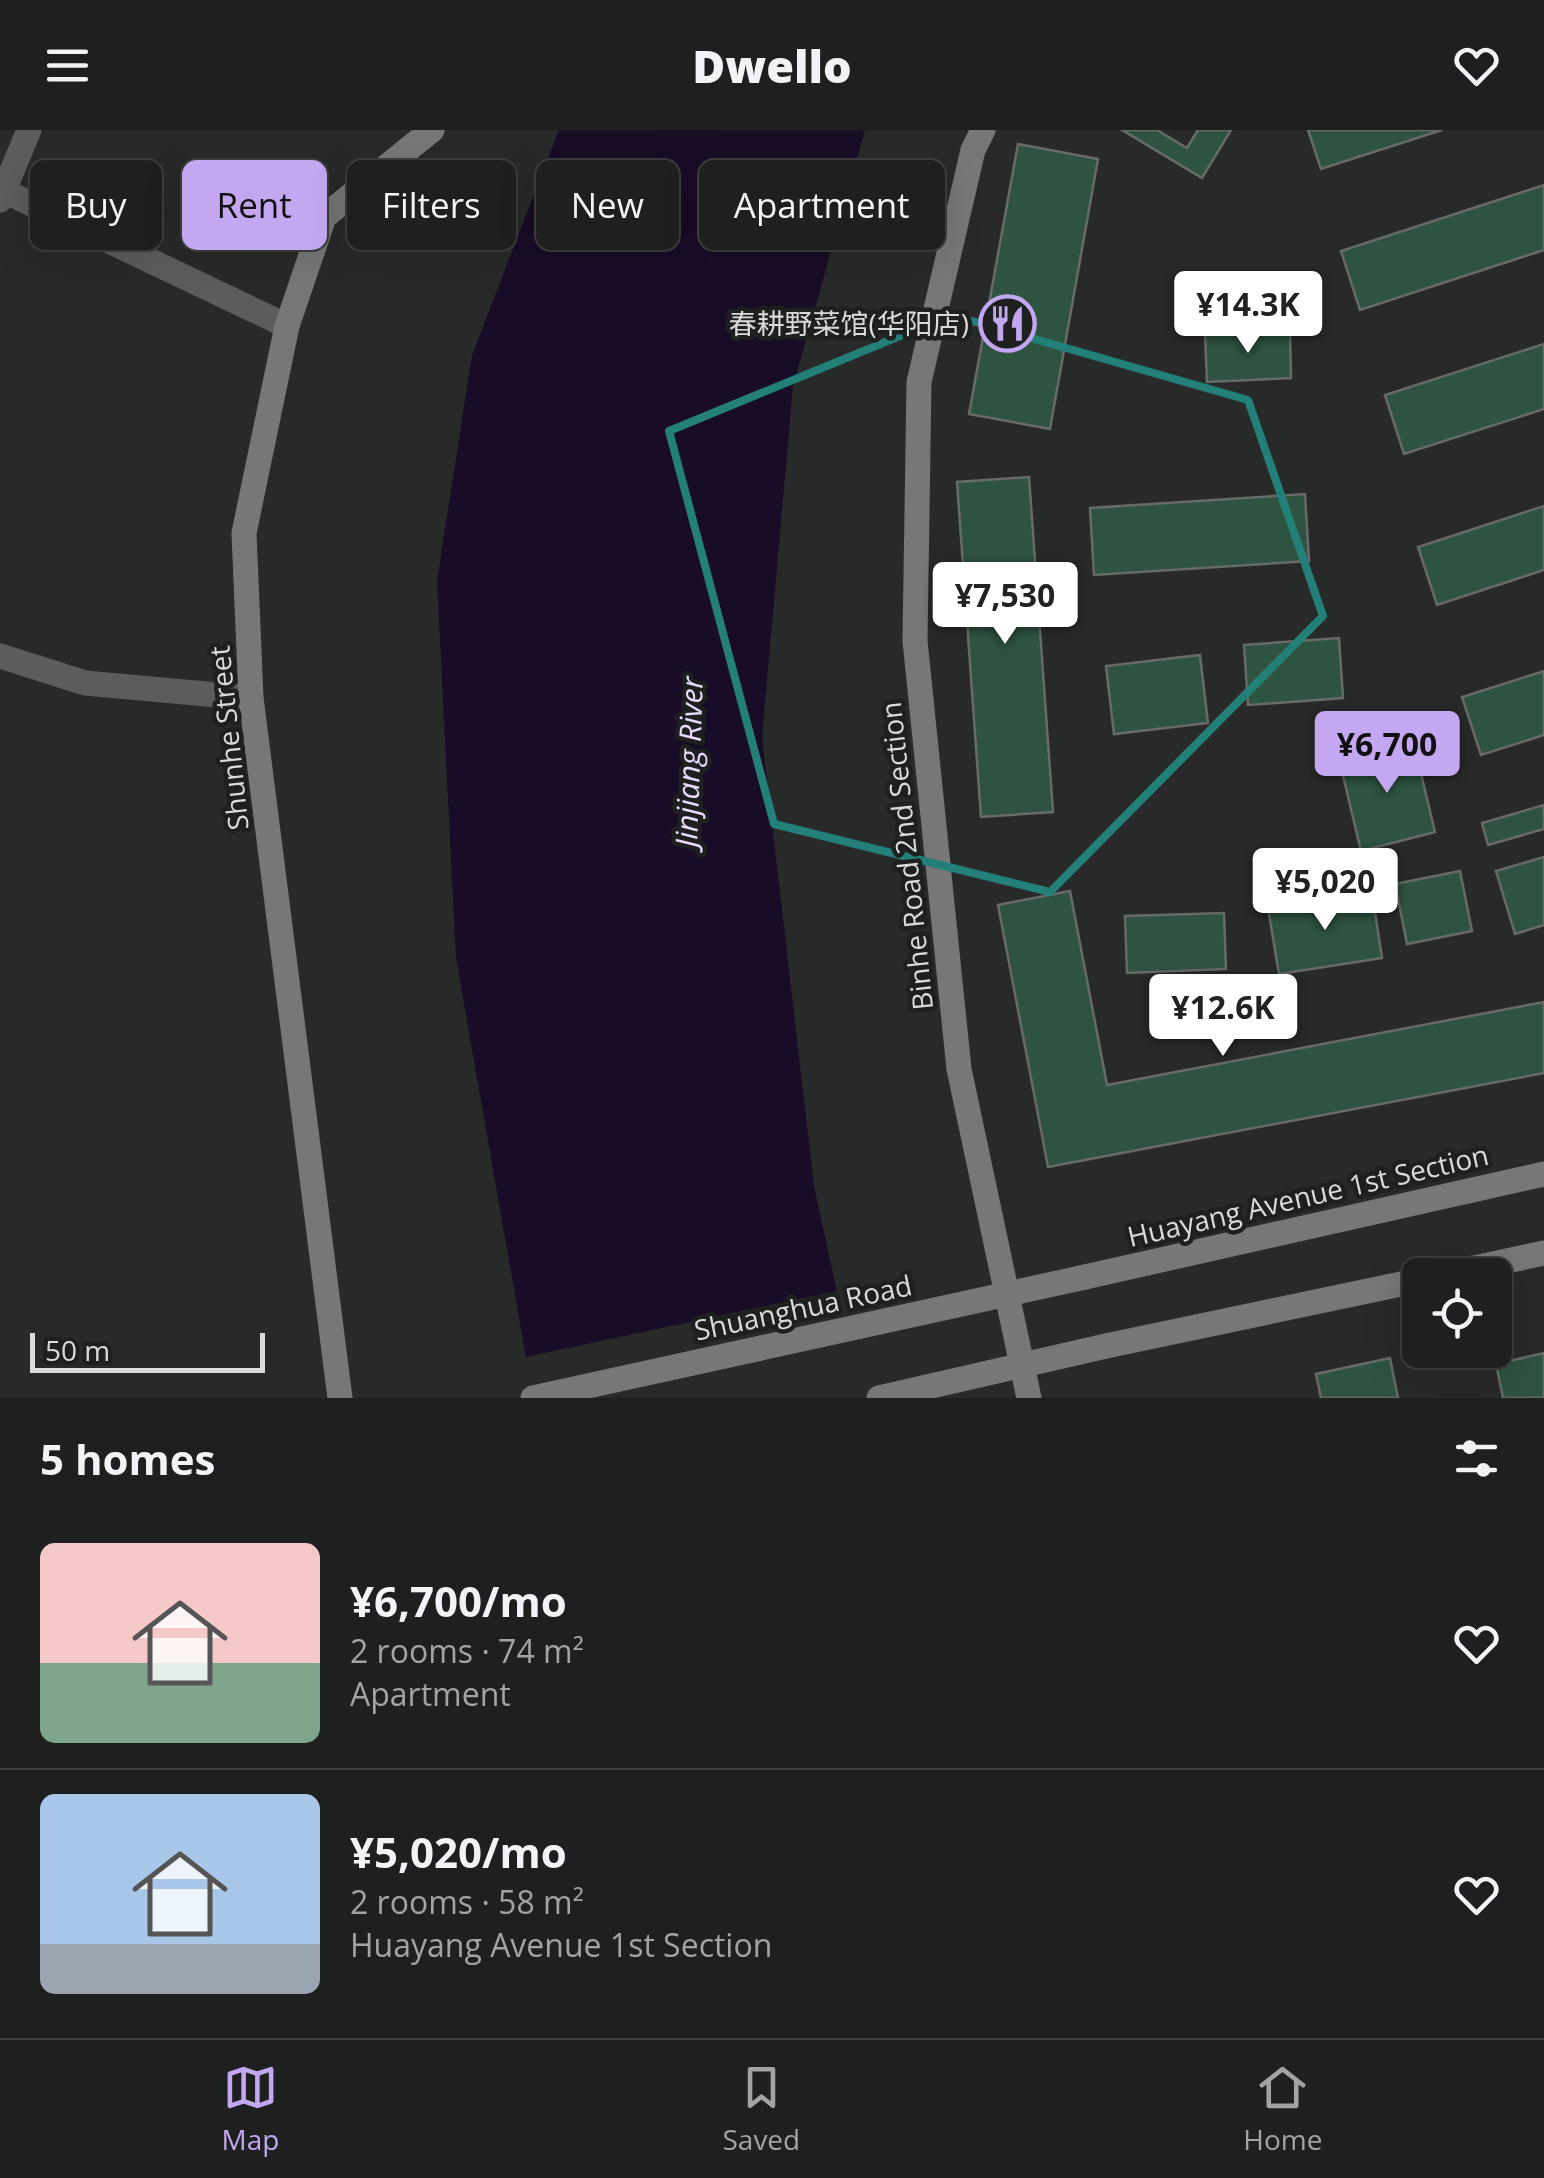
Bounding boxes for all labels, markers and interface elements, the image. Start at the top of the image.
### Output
text: Dwello [692,35,852,96]
icon: menu [40,38,95,93]
icon: heart [1449,38,1504,93]
chip: Buy [30,160,162,250]
chip: Rent [182,160,327,250]
chip: Filters [347,160,516,250]
chip: New [536,160,679,250]
chip: Apartment [699,160,945,250]
pin: ¥14.3K [1167,271,1329,356]
text: ¥14.3K [1196,282,1300,325]
restaurant icon: 春耕野菜馆(华阳店) [978,294,1038,354]
place label: 春耕野菜馆(华阳店) [728,304,969,342]
pin: ¥7,530 [924,562,1086,647]
text: ¥7,530 [955,573,1055,616]
street label: Shunhe Street [199,644,257,832]
water label: Jinjiang River [665,675,712,853]
street label: Binhe Road 2nd Section [871,700,941,1012]
pin: ¥6,700 [1306,711,1468,796]
text: ¥6,700 [1337,722,1437,765]
pin: ¥5,020 [1244,848,1406,933]
text: ¥5,020 [1275,859,1375,902]
pin: ¥12.6K [1142,974,1304,1059]
text: ¥12.6K [1171,985,1275,1028]
street label: Huayang Avenue 1st Section [1123,1135,1492,1255]
map controls [1402,1258,1512,1368]
button: locate [1402,1258,1512,1368]
street label: Shuanghua Road [690,1265,915,1349]
scale bar [30,1328,265,1372]
text: 50 m [45,1331,110,1369]
text: 5 homes [40,1430,215,1487]
icon: filters [1449,1431,1504,1486]
text: ¥6,700/mo [350,1572,567,1629]
icon: home [120,1583,240,1703]
icon: heart [1449,1616,1504,1671]
text: 2 rooms · 74 m² [350,1629,584,1672]
text: Apartment [350,1672,511,1715]
text: ¥5,020/mo [350,1823,567,1880]
icon: home [120,1834,240,1954]
icon: heart [1449,1867,1504,1922]
text: 2 rooms · 58 m² [350,1880,584,1923]
text: Huayang Avenue 1st Section [350,1923,772,1966]
tab: Map [222,2060,279,2158]
tab: Saved [722,2060,800,2158]
tab: Home [1243,2060,1322,2158]

